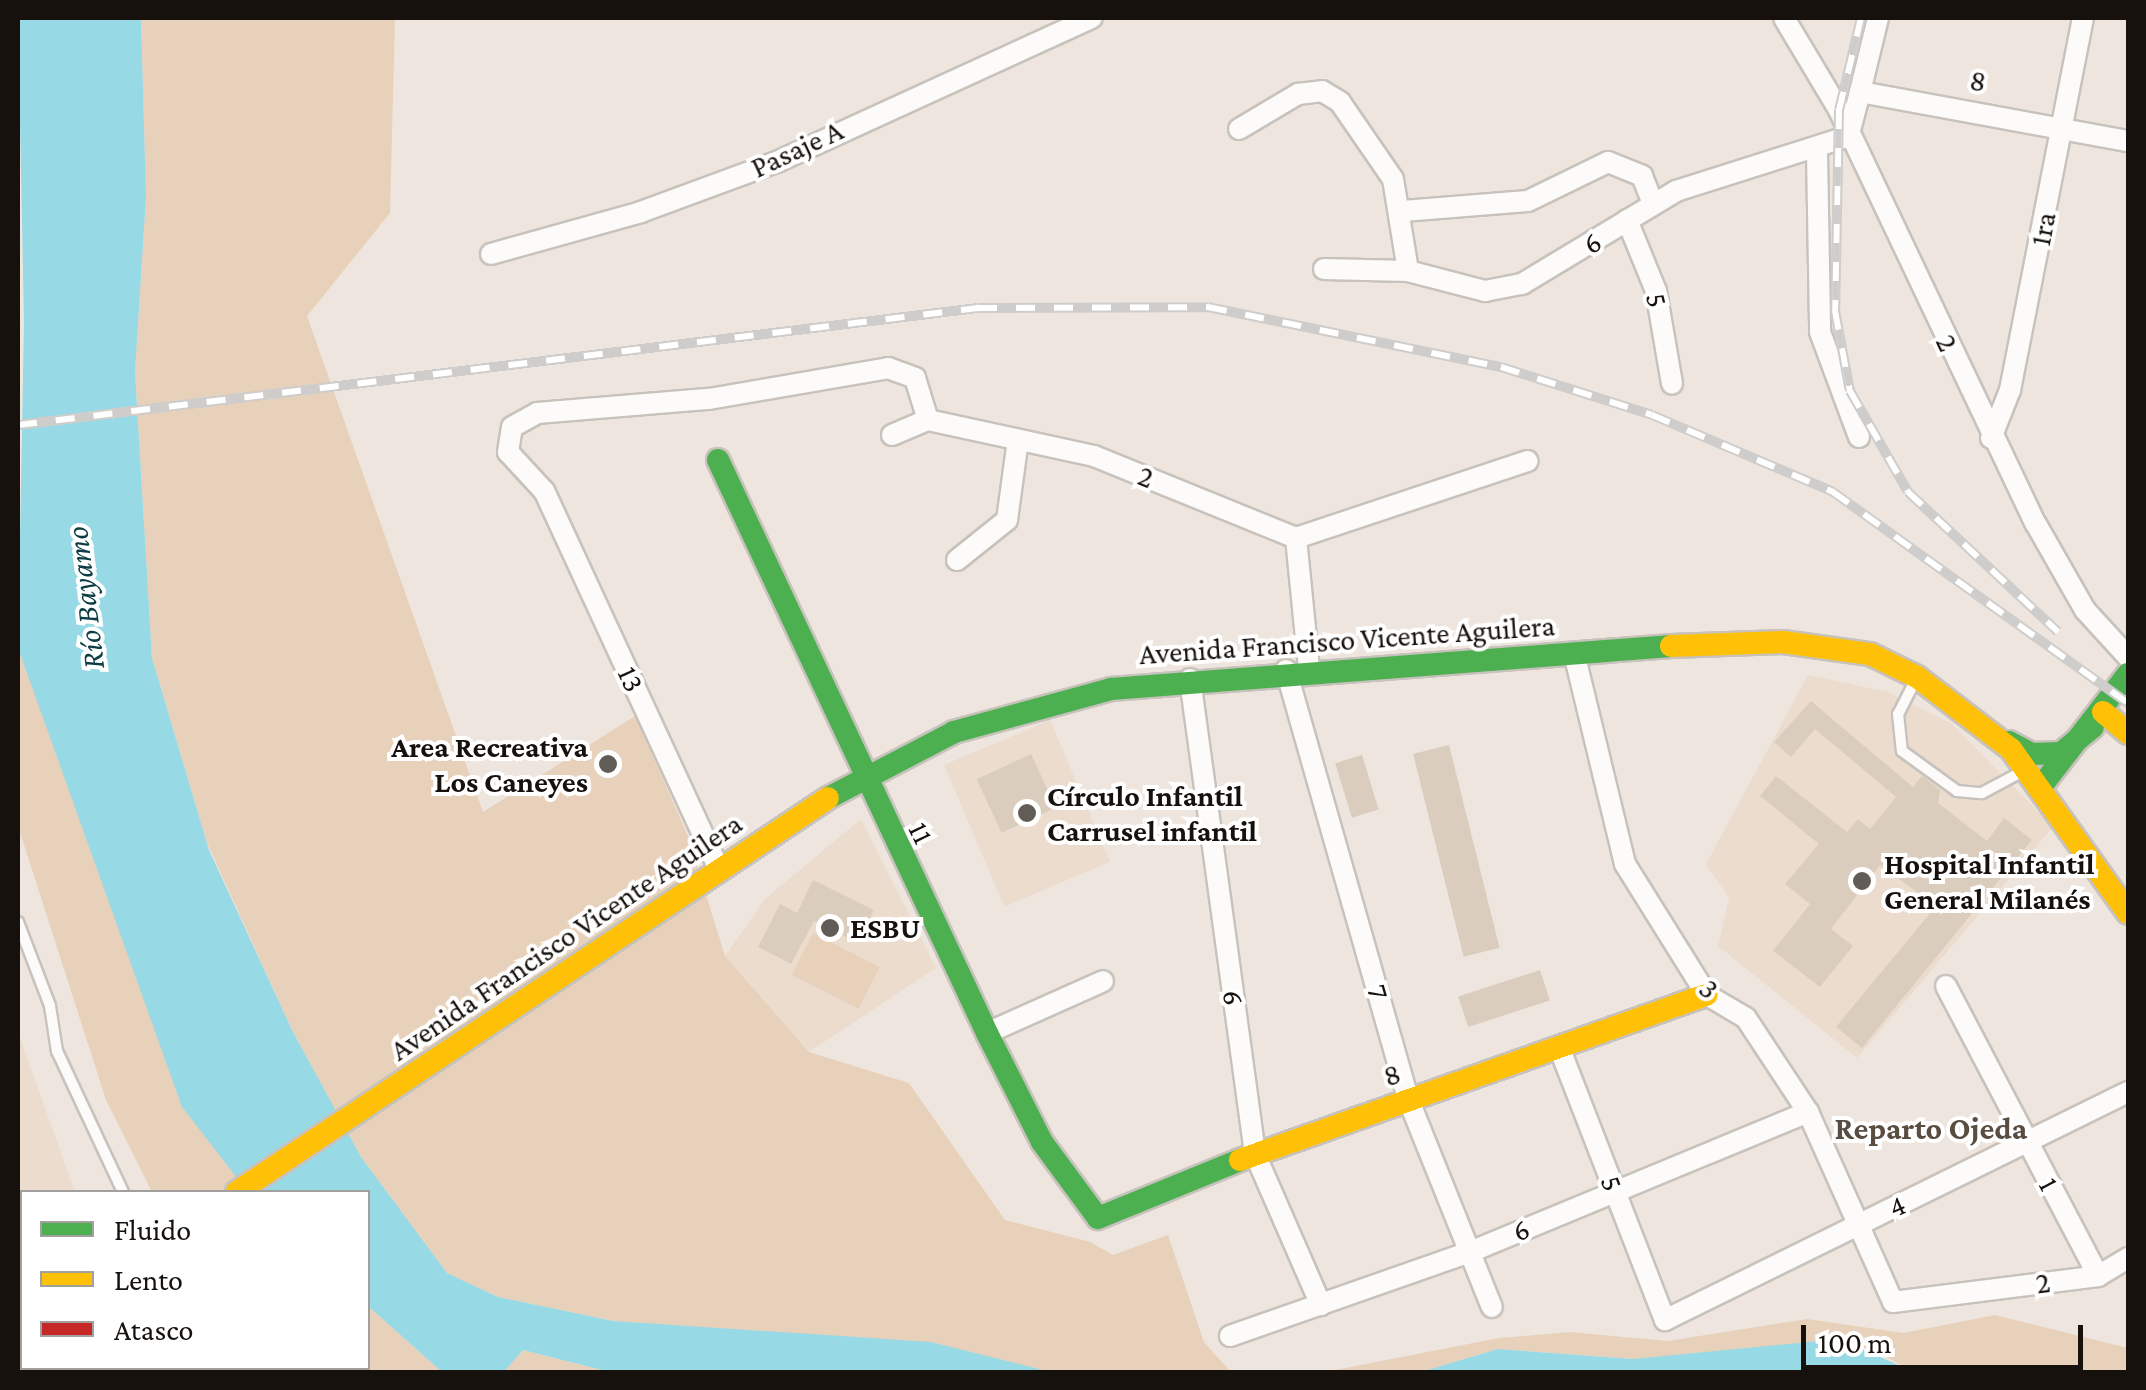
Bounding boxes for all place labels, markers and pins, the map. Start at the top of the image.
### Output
place label: Area Recreativa Los Caneyes [391,729,588,800]
marker: Area Recreativa Los Caneyes [597,753,619,775]
place label: Círculo Infantil Carrusel infantil [1047,778,1257,848]
marker: Círculo Infantil Carrusel infantil [1016,802,1038,824]
place label: Hospital Infantil General Milanés [1884,846,2094,916]
marker: Hospital Infantil General Milanés [1849,868,1875,894]
place label: ESBU [850,910,920,946]
marker: ESBU [819,917,841,939]

